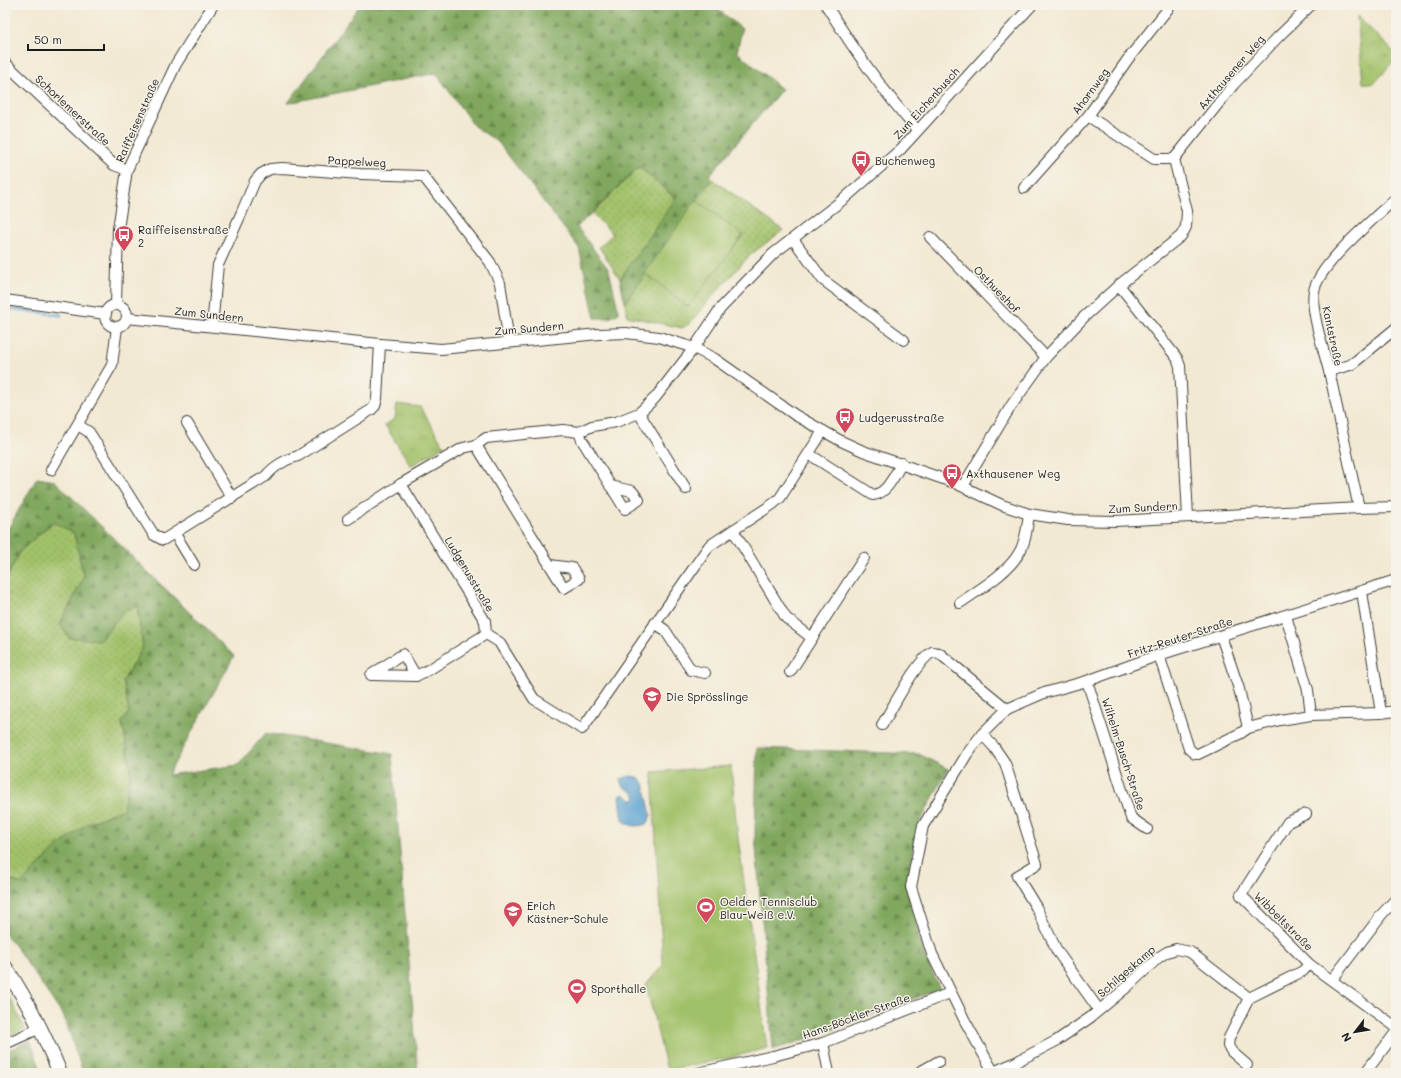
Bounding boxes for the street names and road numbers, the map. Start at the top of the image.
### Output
street label: Axthausener Weg [1194,32,1268,112]
street label: Zum Eichenbusch [890,64,962,142]
street label: Ahornweg [1068,65,1112,117]
street label: Schorlemerstraße [32,71,114,149]
street label: Raiffeisenstraße [112,75,162,164]
street label: Pappelweg [327,152,387,170]
street label: Osthueshof [971,262,1024,316]
street label: Zum Sundern [174,303,244,325]
street label: Kantstraße [1319,305,1347,367]
street label: Zum Sundern [494,318,564,338]
street label: Zum Sundern [1108,498,1178,516]
street label: Ludgerusstraße [442,534,498,615]
street label: Fritz-Reuter-Straße [1126,613,1235,661]
street label: Wilhelm-Busch-Straße [1099,696,1149,812]
street label: Wibbeltstraße [1251,888,1317,954]
street label: Schilgeskamp [1094,942,1158,1000]
street label: Hans-Böckler-Straße [800,990,912,1042]

